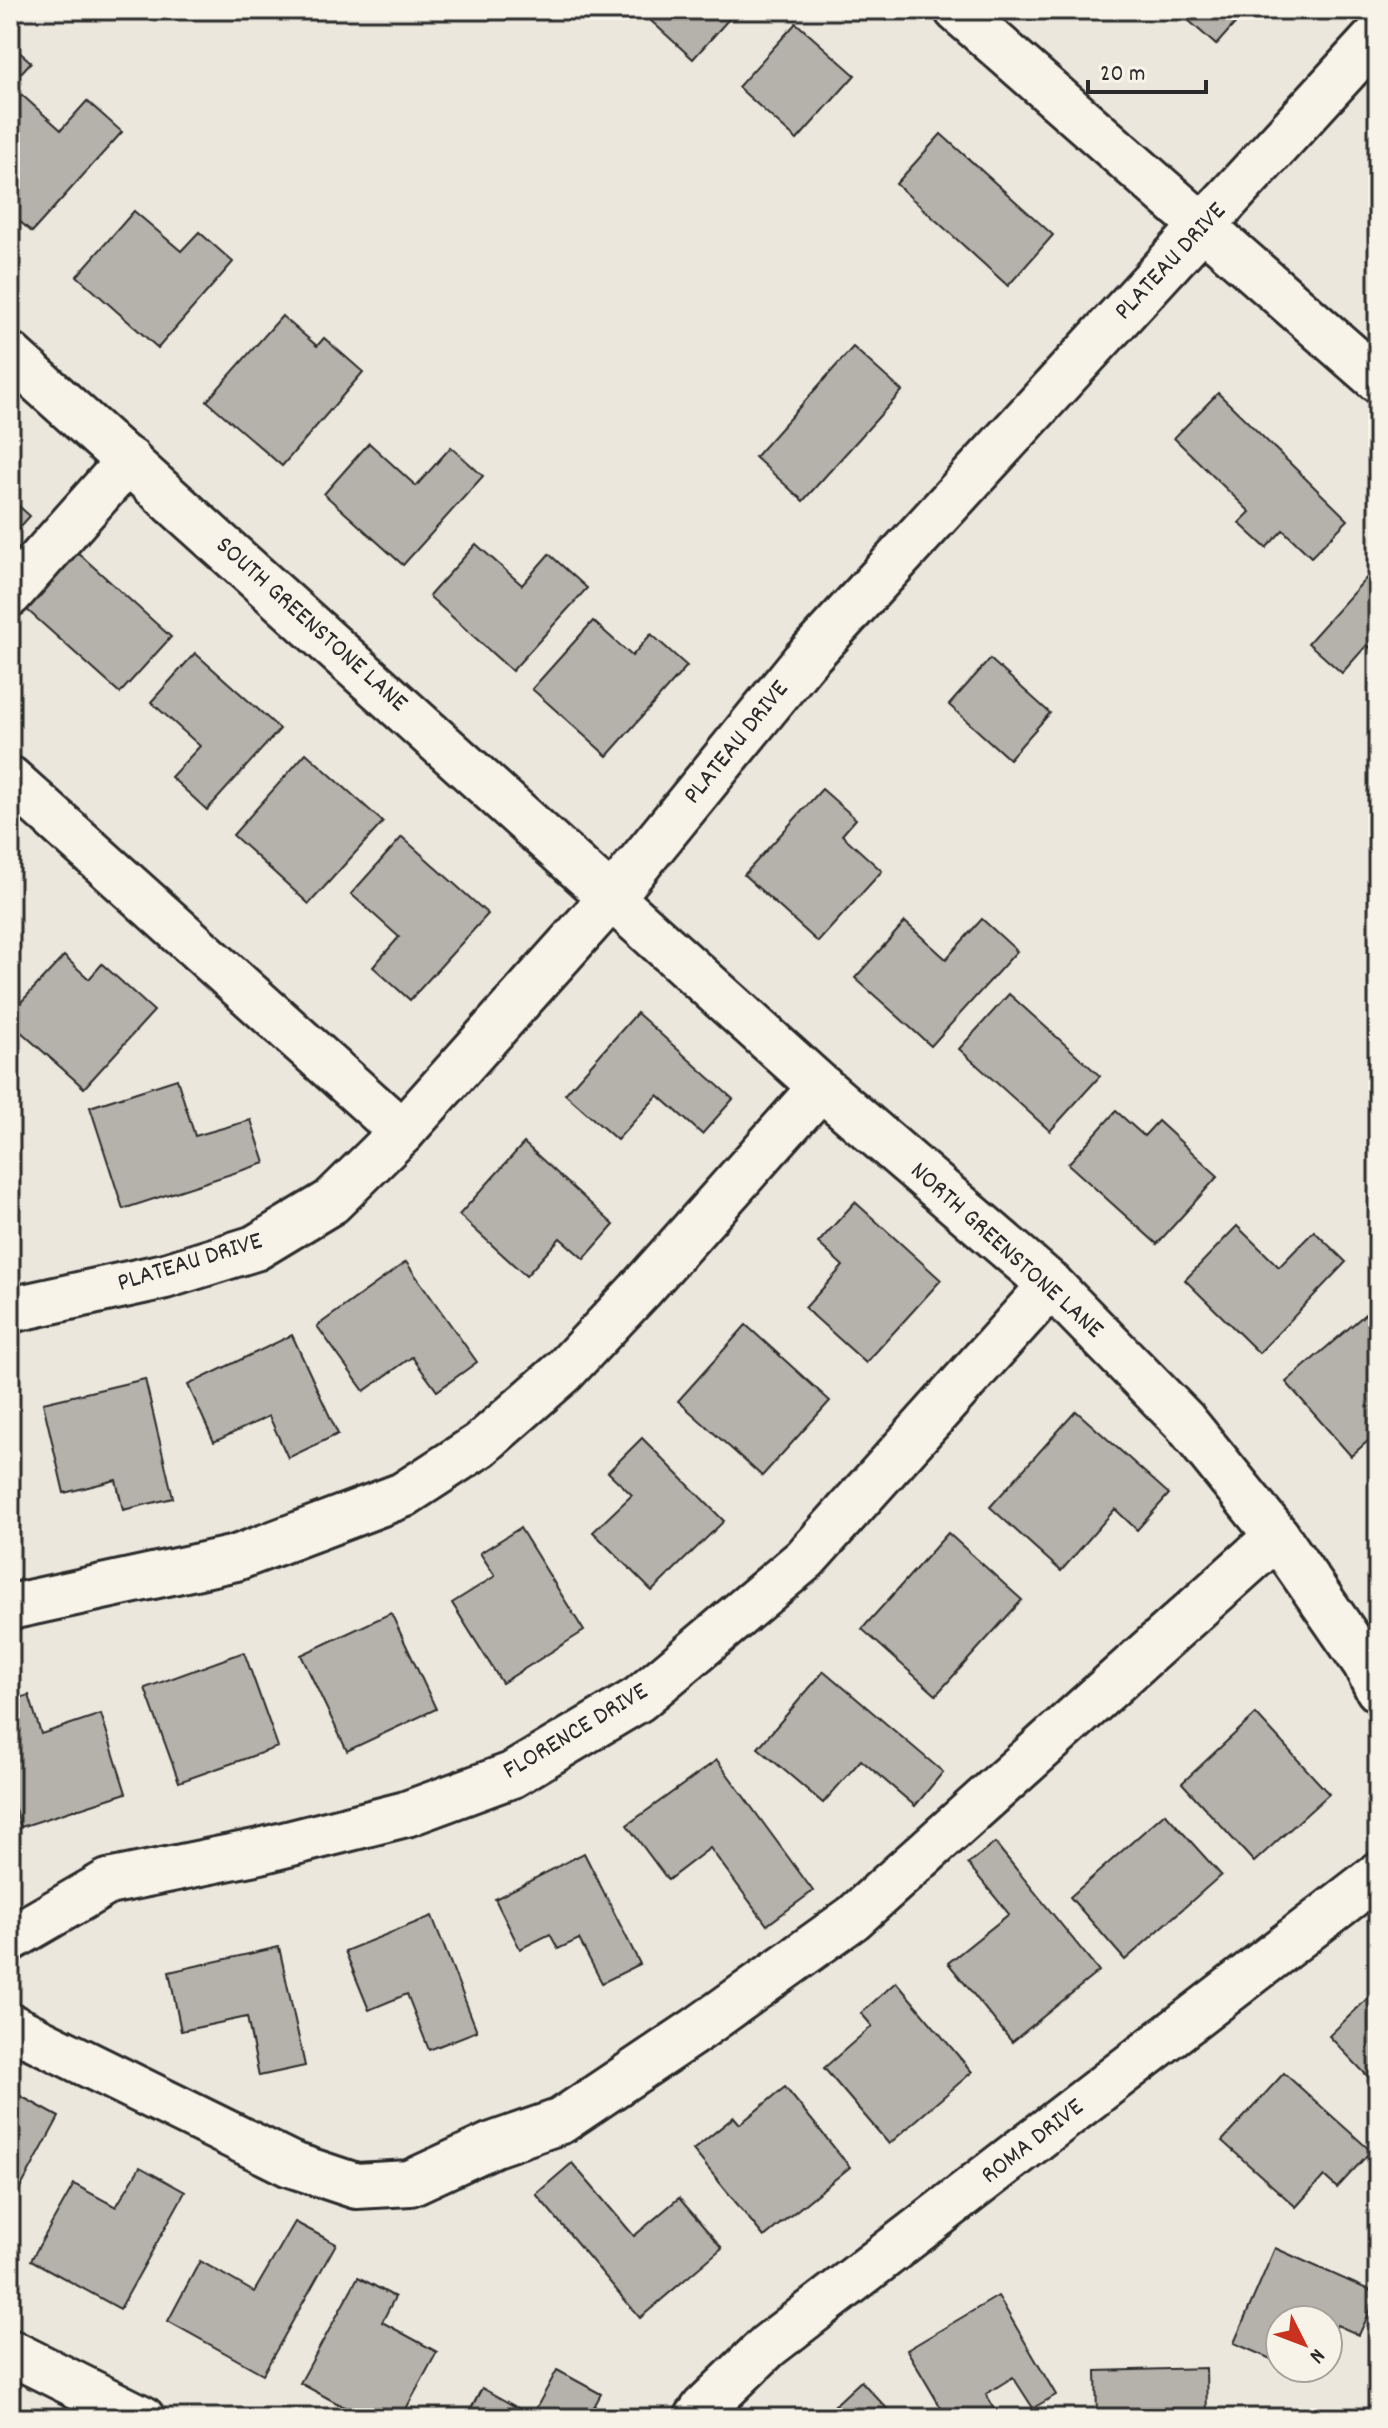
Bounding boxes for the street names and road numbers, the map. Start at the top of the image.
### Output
street label: PLATEAU DRIVE [1106,194,1236,329]
street label: SOUTH GREENSTONE LANE [207,528,416,722]
street label: PLATEAU DRIVE [675,673,799,813]
street label: NORTH GREENSTONE LANE [901,1154,1111,1348]
street label: PLATEAU DRIVE [113,1223,267,1303]
street label: FLORENCE DRIVE [496,1674,656,1790]
street label: ROMA DRIVE [974,2090,1092,2194]

